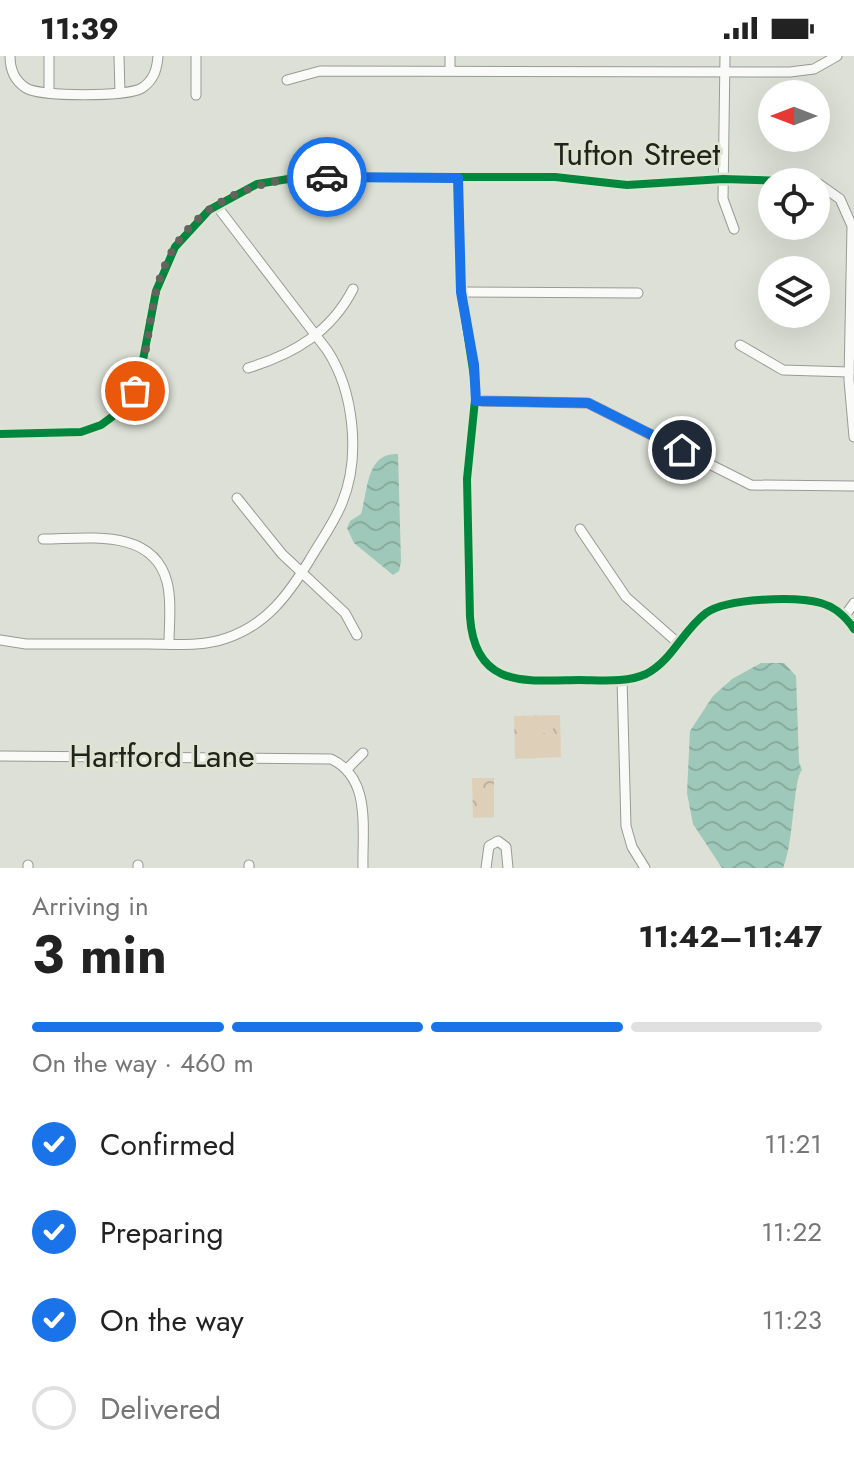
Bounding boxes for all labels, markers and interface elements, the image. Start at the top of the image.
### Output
text: 11:39 [40,7,119,50]
north arrow [758,80,830,152]
map controls [758,80,830,328]
street label: Tufton Street [554,131,720,177]
courier [287,137,367,217]
icon: car [305,155,349,199]
button: locate [758,168,830,240]
button: layers [758,256,830,328]
pin [101,357,169,425]
icon: bag [113,369,157,413]
pin [648,416,716,484]
icon: home [660,428,704,472]
street label: Hartford Lane [69,733,255,779]
text: Arriving in [32,887,149,925]
text: 11:42–11:47 [638,915,822,958]
text: 3 min [32,917,167,993]
text: On the way · 460 m [32,1044,254,1082]
icon: check [32,1122,76,1166]
text: Confirmed [100,1123,235,1166]
text: 11:21 [764,1125,822,1163]
icon: check [32,1210,76,1254]
text: Preparing [100,1211,224,1254]
text: 11:22 [761,1213,822,1251]
icon: check [32,1298,76,1342]
text: On the way [100,1299,244,1342]
text: 11:23 [762,1301,822,1339]
text: Delivered [100,1387,221,1430]

